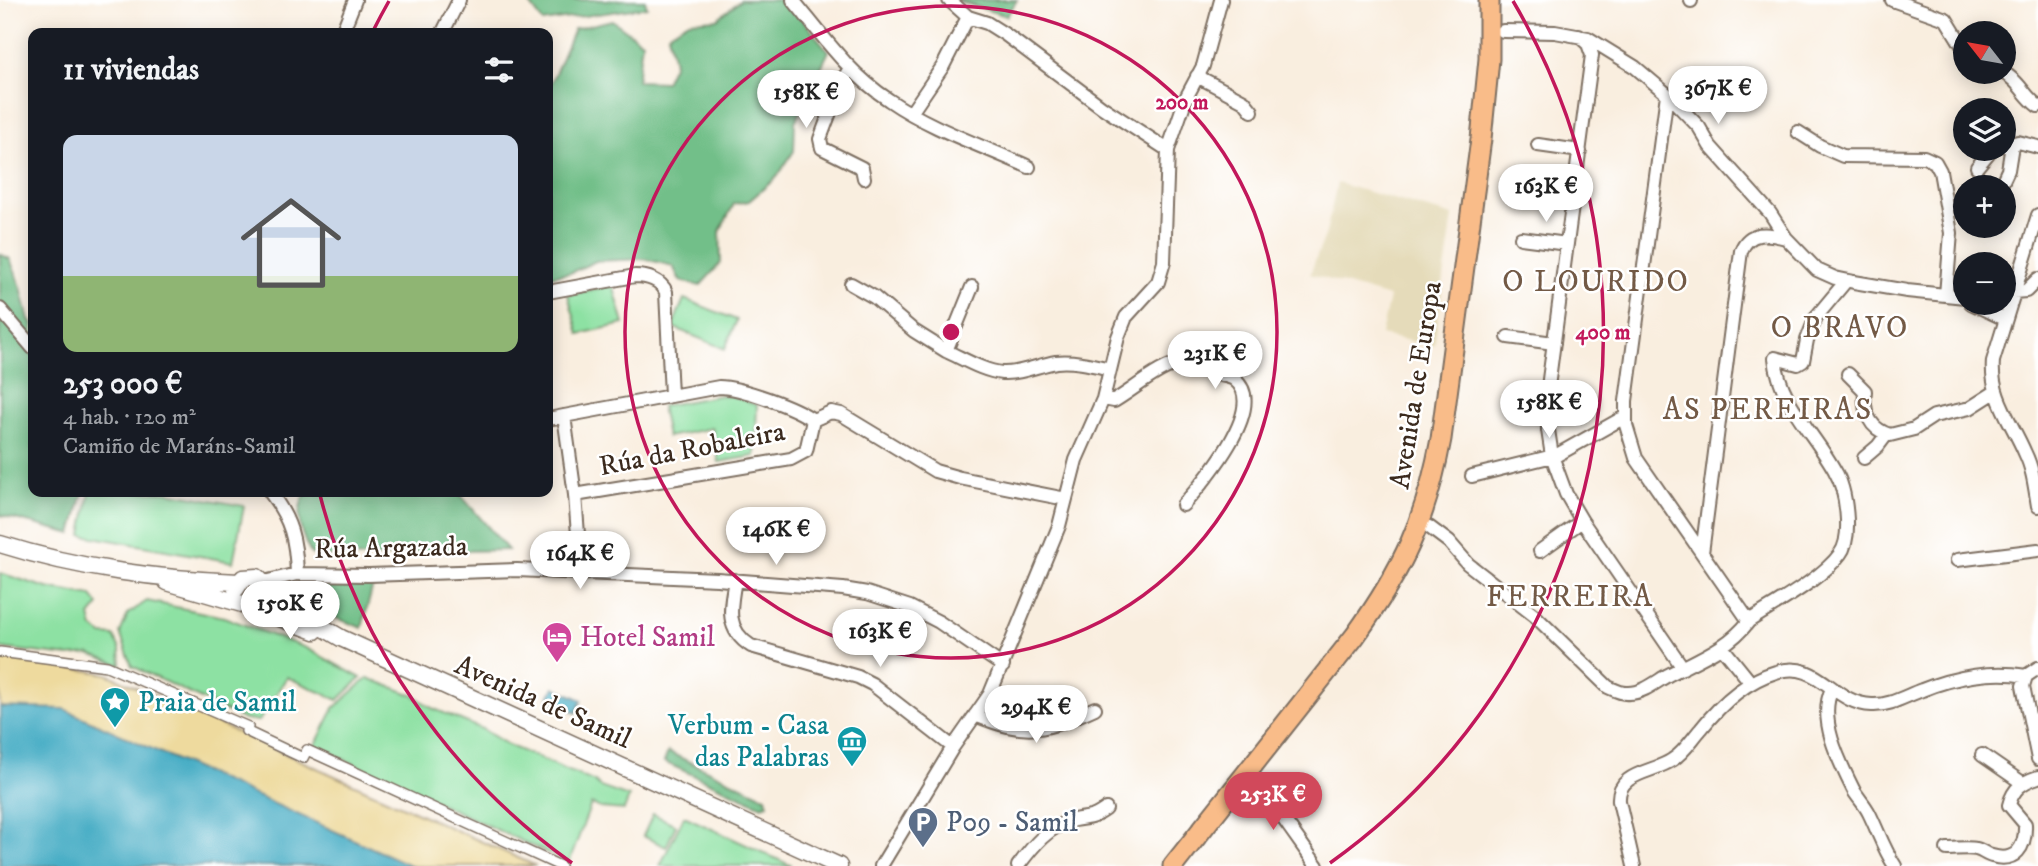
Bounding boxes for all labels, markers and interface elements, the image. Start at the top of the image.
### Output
north arrow [1953,21,2016,84]
map controls [1953,21,2016,315]
icon: filters [480,51,518,89]
text: 11 viviendas [63,52,199,89]
pin: 367K € [1661,66,1775,126]
pin: 158K € [749,71,863,130]
text: 367K € [1684,74,1752,103]
text: 158K € [773,78,839,107]
text: 200 m [1155,90,1209,116]
button: layers [1953,98,2016,161]
pin: 163K € [1489,164,1603,224]
text: 163K € [1514,172,1578,201]
button: + [1953,175,2016,238]
icon: home [228,180,354,306]
button: − [1953,252,2016,315]
district label: O LOURIDO [1502,264,1690,301]
street label: Avenida de Europa [1382,279,1450,491]
district label: O BRAVO [1771,310,1909,347]
centre of rings [939,320,963,344]
text: 400 m [1576,320,1631,346]
pin: 231K € [1158,332,1272,391]
text: 231K € [1184,339,1246,368]
text: 253 000 € [63,366,183,403]
pin: 158K € [1492,380,1606,440]
text: 158K € [1516,388,1582,417]
district label: AS PEREIRAS [1663,392,1873,429]
text: 4 hab. · 120 m² [63,403,196,432]
street label: Rúa da Robaleira [596,414,788,484]
text: Camiño de Maráns-Samil [63,432,295,461]
pin: 146K € [719,508,833,567]
text: 146K € [742,515,810,544]
street label: Rúa Argazada [314,529,468,567]
pin: 164K € [523,532,637,591]
text: 164K € [546,539,614,568]
district label: FERREIRA [1486,579,1654,616]
pin: 150K € [233,582,347,641]
text: 150K € [257,589,323,618]
pin: 163K € [823,610,937,669]
text: 163K € [848,617,912,646]
hotel icon: Hotel Samil [540,620,574,664]
place label: Hotel Samil [580,620,716,655]
street label: Avenida de Samil [449,647,637,757]
place icon: Praia de Samil [98,685,132,729]
place label: Praia de Samil [138,685,297,720]
pin: 294K € [979,686,1093,745]
text: 294K € [1001,693,1071,722]
place label: Verbum - Casa das Palabras [667,708,829,775]
museum icon: Verbum - Casa das Palabras [835,724,869,768]
pin: 253K € [1216,772,1330,832]
text: 253K € [1240,780,1306,809]
parking icon: P09 - Samil [906,805,940,849]
place label: P09 - Samil [946,805,1078,840]

